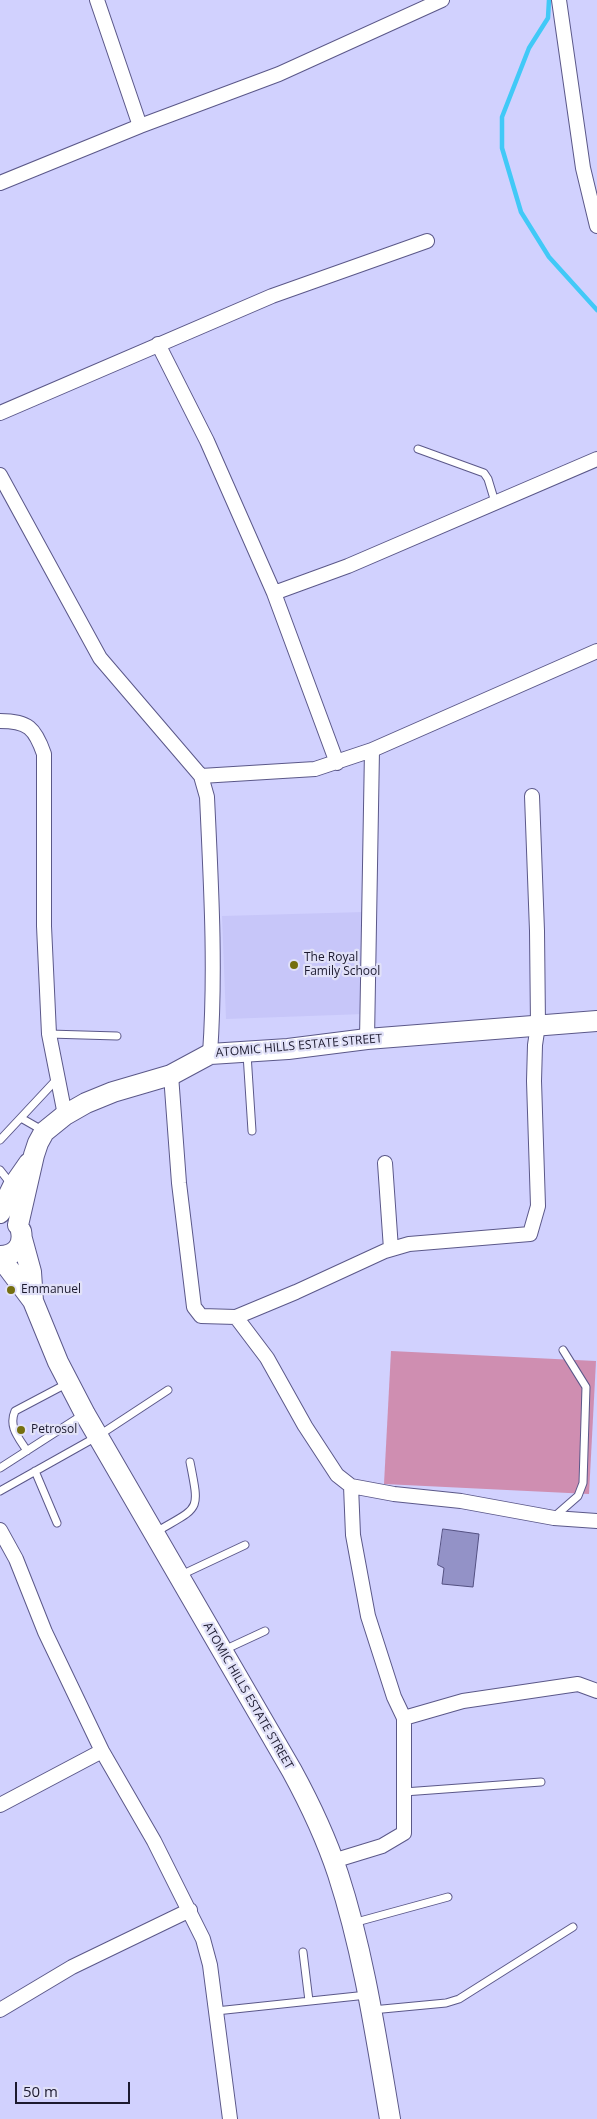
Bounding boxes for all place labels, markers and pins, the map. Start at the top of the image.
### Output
place label: The Royal Family School [304,951,380,979]
marker: The Royal Family School [288,959,300,971]
place label: Emmanuel [21,1283,81,1297]
marker: Emmanuel [5,1284,17,1296]
place label: Petrosol [31,1423,77,1437]
marker: Petrosol [15,1424,27,1436]

